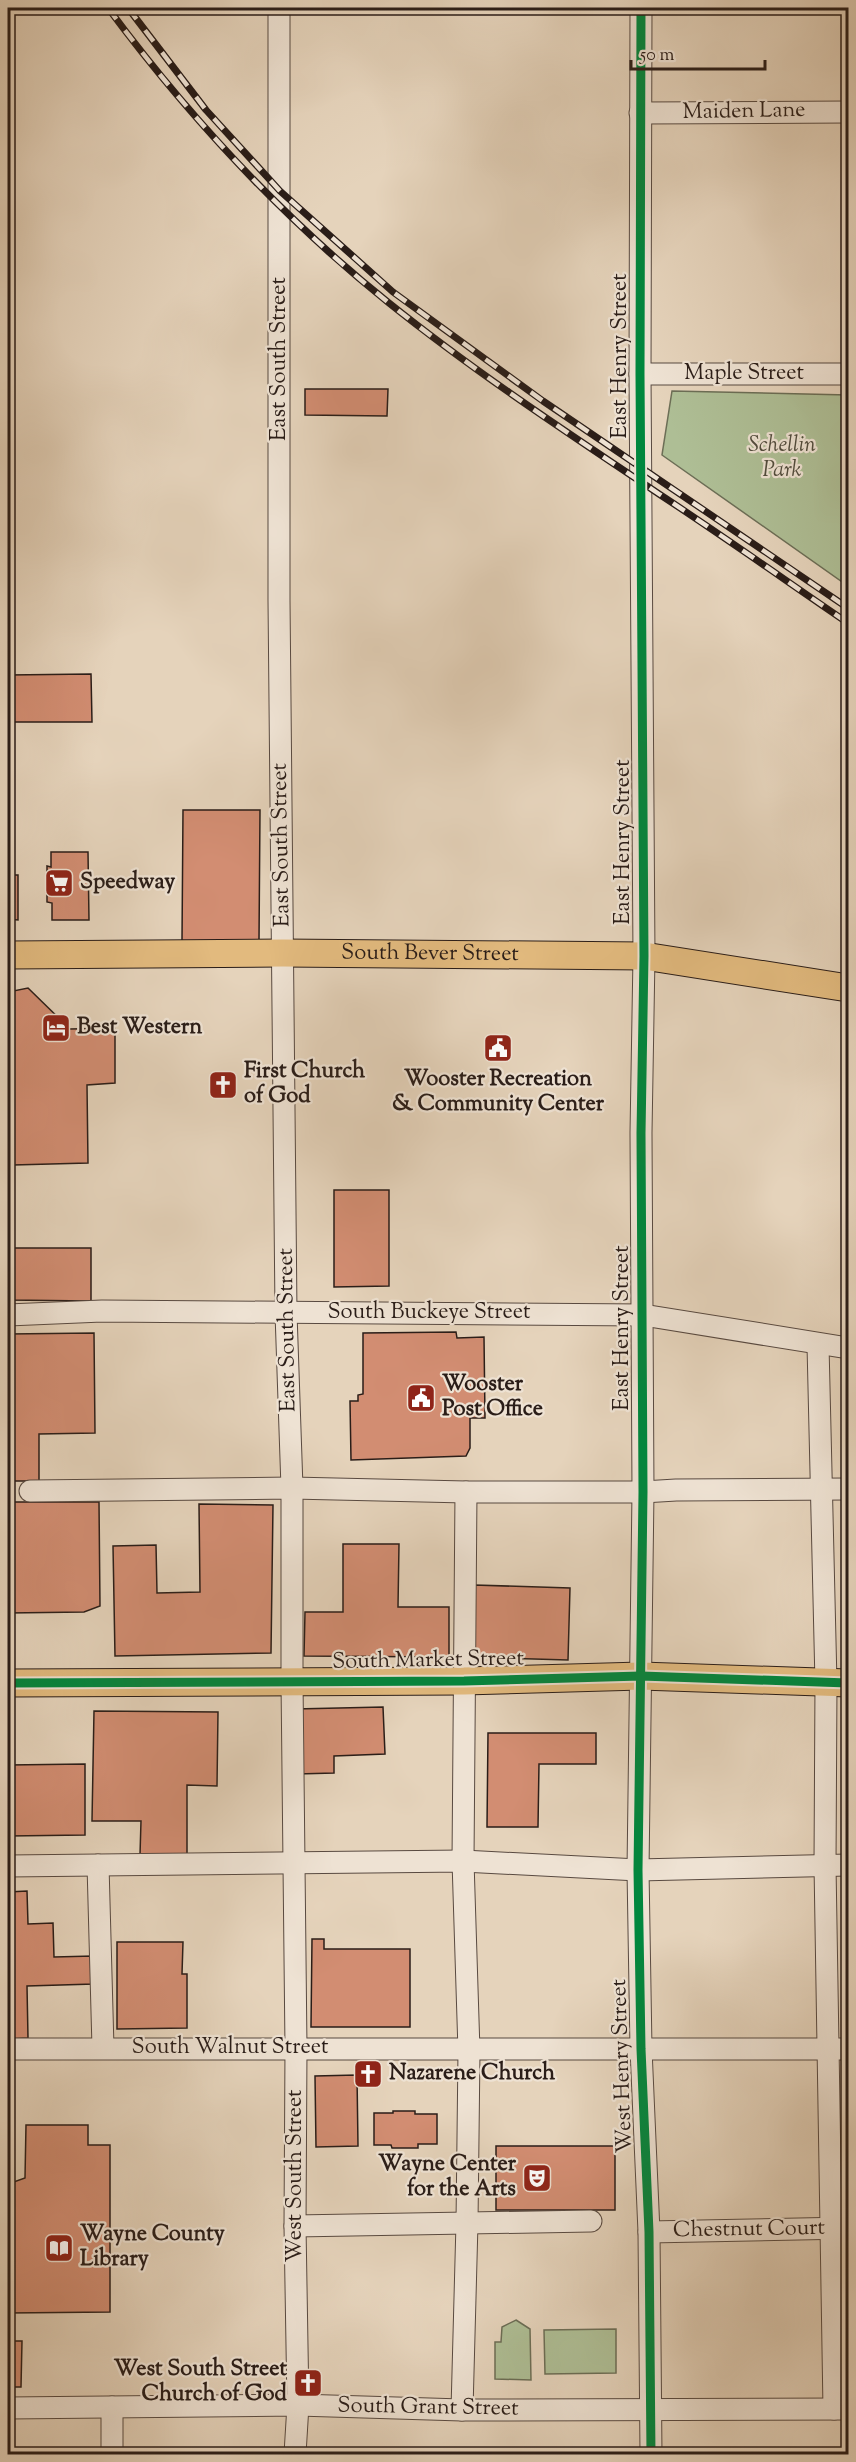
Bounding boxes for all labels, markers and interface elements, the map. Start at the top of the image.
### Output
scale bar [631,33,764,71]
text: 50 m [639,43,675,69]
street label: Maiden Lane [682,95,806,129]
street label: East Henry Street [605,273,637,439]
street label: East South Street [264,277,296,441]
street label: Maple Street [684,358,804,390]
park label: Schellin Park [748,430,816,487]
street label: East Henry Street [608,759,640,925]
street label: East South Street [265,762,299,927]
supermarket icon: Speedway [43,867,75,899]
place label: Speedway [80,867,175,899]
street label: South Bever Street [341,937,519,971]
hotel icon: Best Western [40,1012,72,1044]
place label: Best Western [77,1012,202,1044]
public building icon: Wooster Recreation & Community Center [482,1032,514,1064]
place label: First Church of God [244,1056,365,1113]
place label: Wooster Recreation & Community Center [392,1064,605,1121]
church icon: First Church of God [207,1069,239,1101]
street label: East Henry Street [607,1245,639,1411]
street label: East South Street [271,1247,305,1412]
street label: South Buckeye Street [327,1297,531,1329]
place label: Wooster Post Office [442,1369,543,1426]
public building icon: Wooster Post Office [405,1382,437,1414]
street label: South Market Street [332,1643,525,1679]
street label: West Henry Street [604,1978,642,2154]
street label: South Walnut Street [132,2032,329,2064]
church icon: Nazarene Church [352,2058,384,2090]
place label: Nazarene Church [389,2058,555,2090]
street label: West South Street [280,2089,312,2263]
place label: Wayne Center for the Arts [378,2149,517,2206]
theatre icon: Wayne Center for the Arts [521,2162,553,2194]
street label: Chestnut Court [673,2213,826,2247]
place label: Wayne County Library [80,2219,225,2276]
library icon: Wayne County Library [43,2232,75,2264]
place label: West South Street Church of God [114,2354,288,2411]
church icon: West South Street Church of God [292,2367,324,2399]
street label: South Grant Street [337,2390,519,2426]

